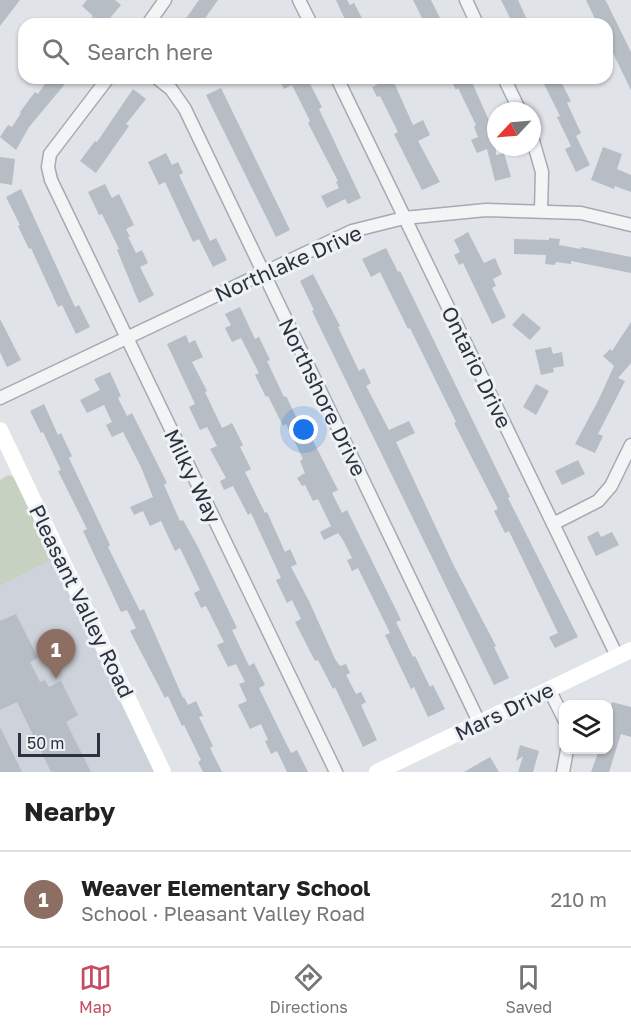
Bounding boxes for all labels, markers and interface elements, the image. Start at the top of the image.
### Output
search box [18,18,613,84]
icon: search [39,35,72,68]
text: Search here [87,38,213,65]
north arrow [487,102,541,156]
street label: Northlake Drive [211,219,365,307]
street label: Ontario Drive [436,302,518,432]
street label: Northshore Drive [273,314,373,480]
your location [289,415,318,444]
street label: Milky Way [159,424,227,528]
street label: Pleasant Valley Road [24,500,140,702]
pin: 1 [36,630,76,679]
street label: Mars Drive [450,676,558,746]
map controls [559,700,613,754]
button: layers [559,700,613,754]
scale bar [18,730,100,758]
text: 50 m [27,733,64,753]
text: Nearby [24,796,115,827]
text: Weaver Elementary School [81,874,370,901]
text: 1 [38,887,49,911]
text: 210 m [551,887,607,911]
text: School · Pleasant Valley Road [81,901,365,925]
tab: Map [79,961,112,1017]
tab: Directions [270,961,348,1017]
tab: Saved [505,961,552,1017]

